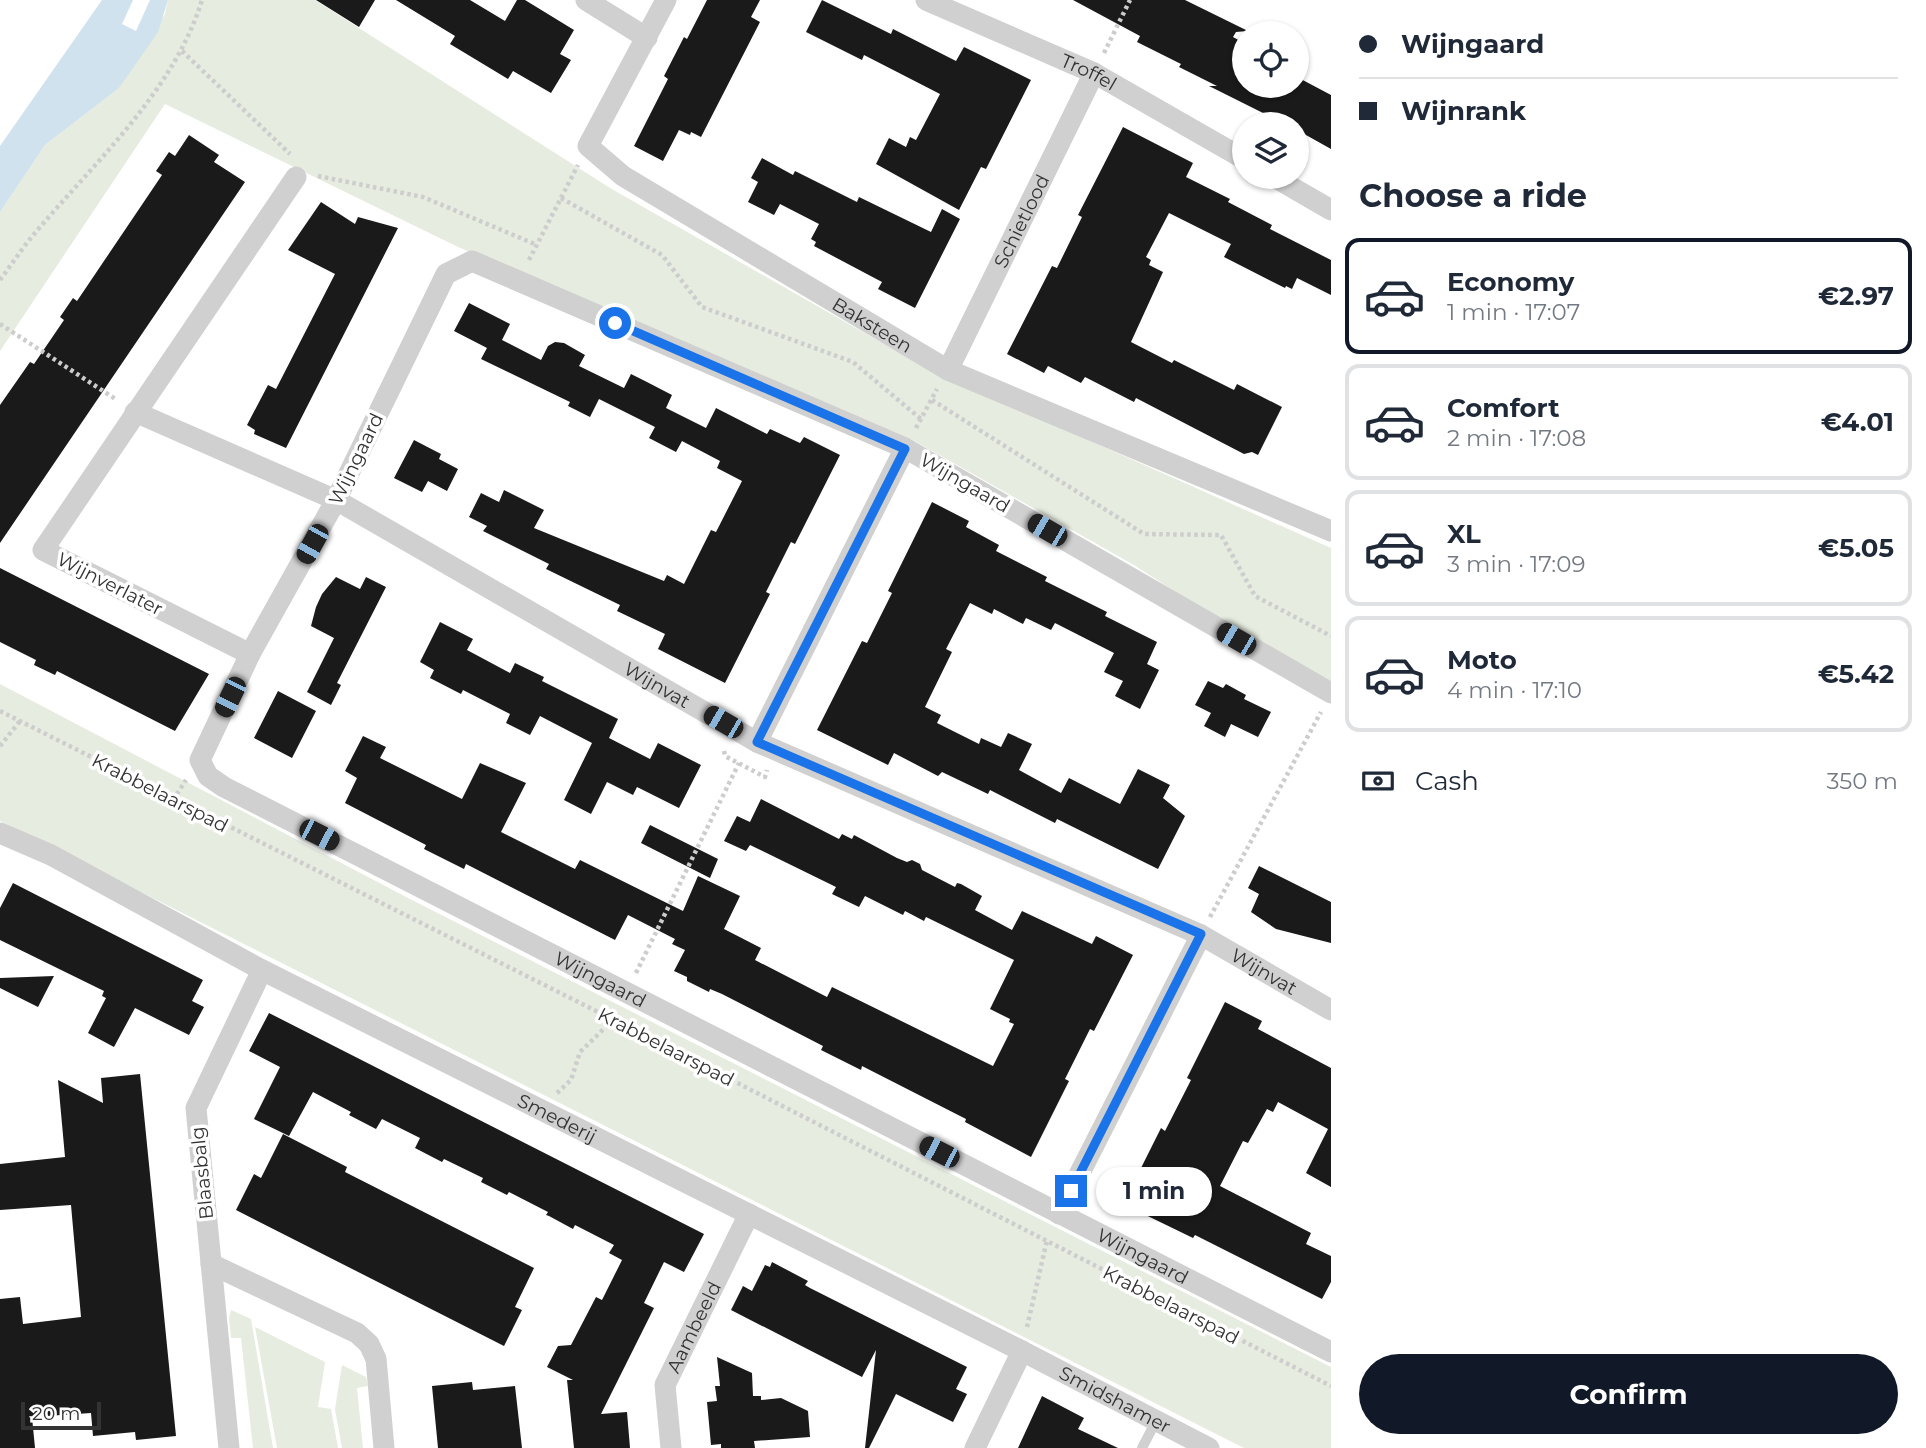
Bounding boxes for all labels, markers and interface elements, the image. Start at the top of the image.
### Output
map controls [1232,21,1309,189]
button: locate [1232,21,1309,98]
text: Wijngaard [1401,28,1544,60]
street label: Troffel [1057,49,1121,95]
text: Wijnrank [1401,95,1526,127]
button: layers [1232,112,1309,189]
street label: Schietlood [989,171,1054,272]
text: Choose a ride [1359,176,1587,215]
icon: car [1363,265,1426,328]
text: Economy [1447,266,1574,298]
text: €2.97 [1818,280,1894,312]
street label: Baksteen [828,292,916,358]
text: 1 min · 17:07 [1447,298,1580,326]
route start [599,307,631,339]
icon: car [1363,391,1426,454]
text: Comfort [1447,392,1559,424]
text: €4.01 [1821,406,1894,438]
street label: Wijngaard [324,409,388,509]
text: 2 min · 17:08 [1447,424,1586,452]
street label: Wijngaard [916,448,1014,518]
car [1024,510,1071,550]
icon: car [1363,517,1426,580]
text: XL [1447,518,1481,550]
car [293,521,332,567]
text: €5.05 [1818,532,1894,564]
street label: Wijnverlater [53,548,167,620]
text: 3 min · 17:09 [1447,550,1585,578]
car [1213,619,1260,659]
icon: car [1363,643,1426,706]
text: Moto [1447,644,1517,676]
street label: Wijnvat [620,657,695,713]
text: €5.42 [1818,658,1894,690]
car [212,674,249,720]
text: 4 min · 17:10 [1447,676,1582,704]
car [700,702,747,742]
street label: Krabbelaarspad [88,749,232,837]
icon: cash [1359,762,1397,800]
text: Cash [1415,765,1479,797]
text: 350 m [1827,767,1898,795]
car [296,816,343,854]
street label: Wijnvat [1227,943,1302,1000]
street label: Wijngaard [551,946,650,1012]
street label: Krabbelaarspad [594,1003,738,1091]
street label: Smederij [514,1089,601,1147]
street label: Blaasbalg [186,1125,218,1221]
car [916,1133,963,1171]
callout: 1 min [1096,1166,1211,1216]
route end [1055,1175,1087,1207]
text: 1 min [1123,1177,1185,1205]
street label: Wijngaard [1093,1223,1192,1289]
street label: Krabbelaarspad [1099,1261,1243,1349]
street label: Aambeeld [661,1277,726,1376]
button: Confirm [1359,1354,1898,1434]
street label: Smidshamer [1056,1361,1175,1438]
scale bar [21,1399,102,1431]
text: 20 m [32,1402,80,1425]

